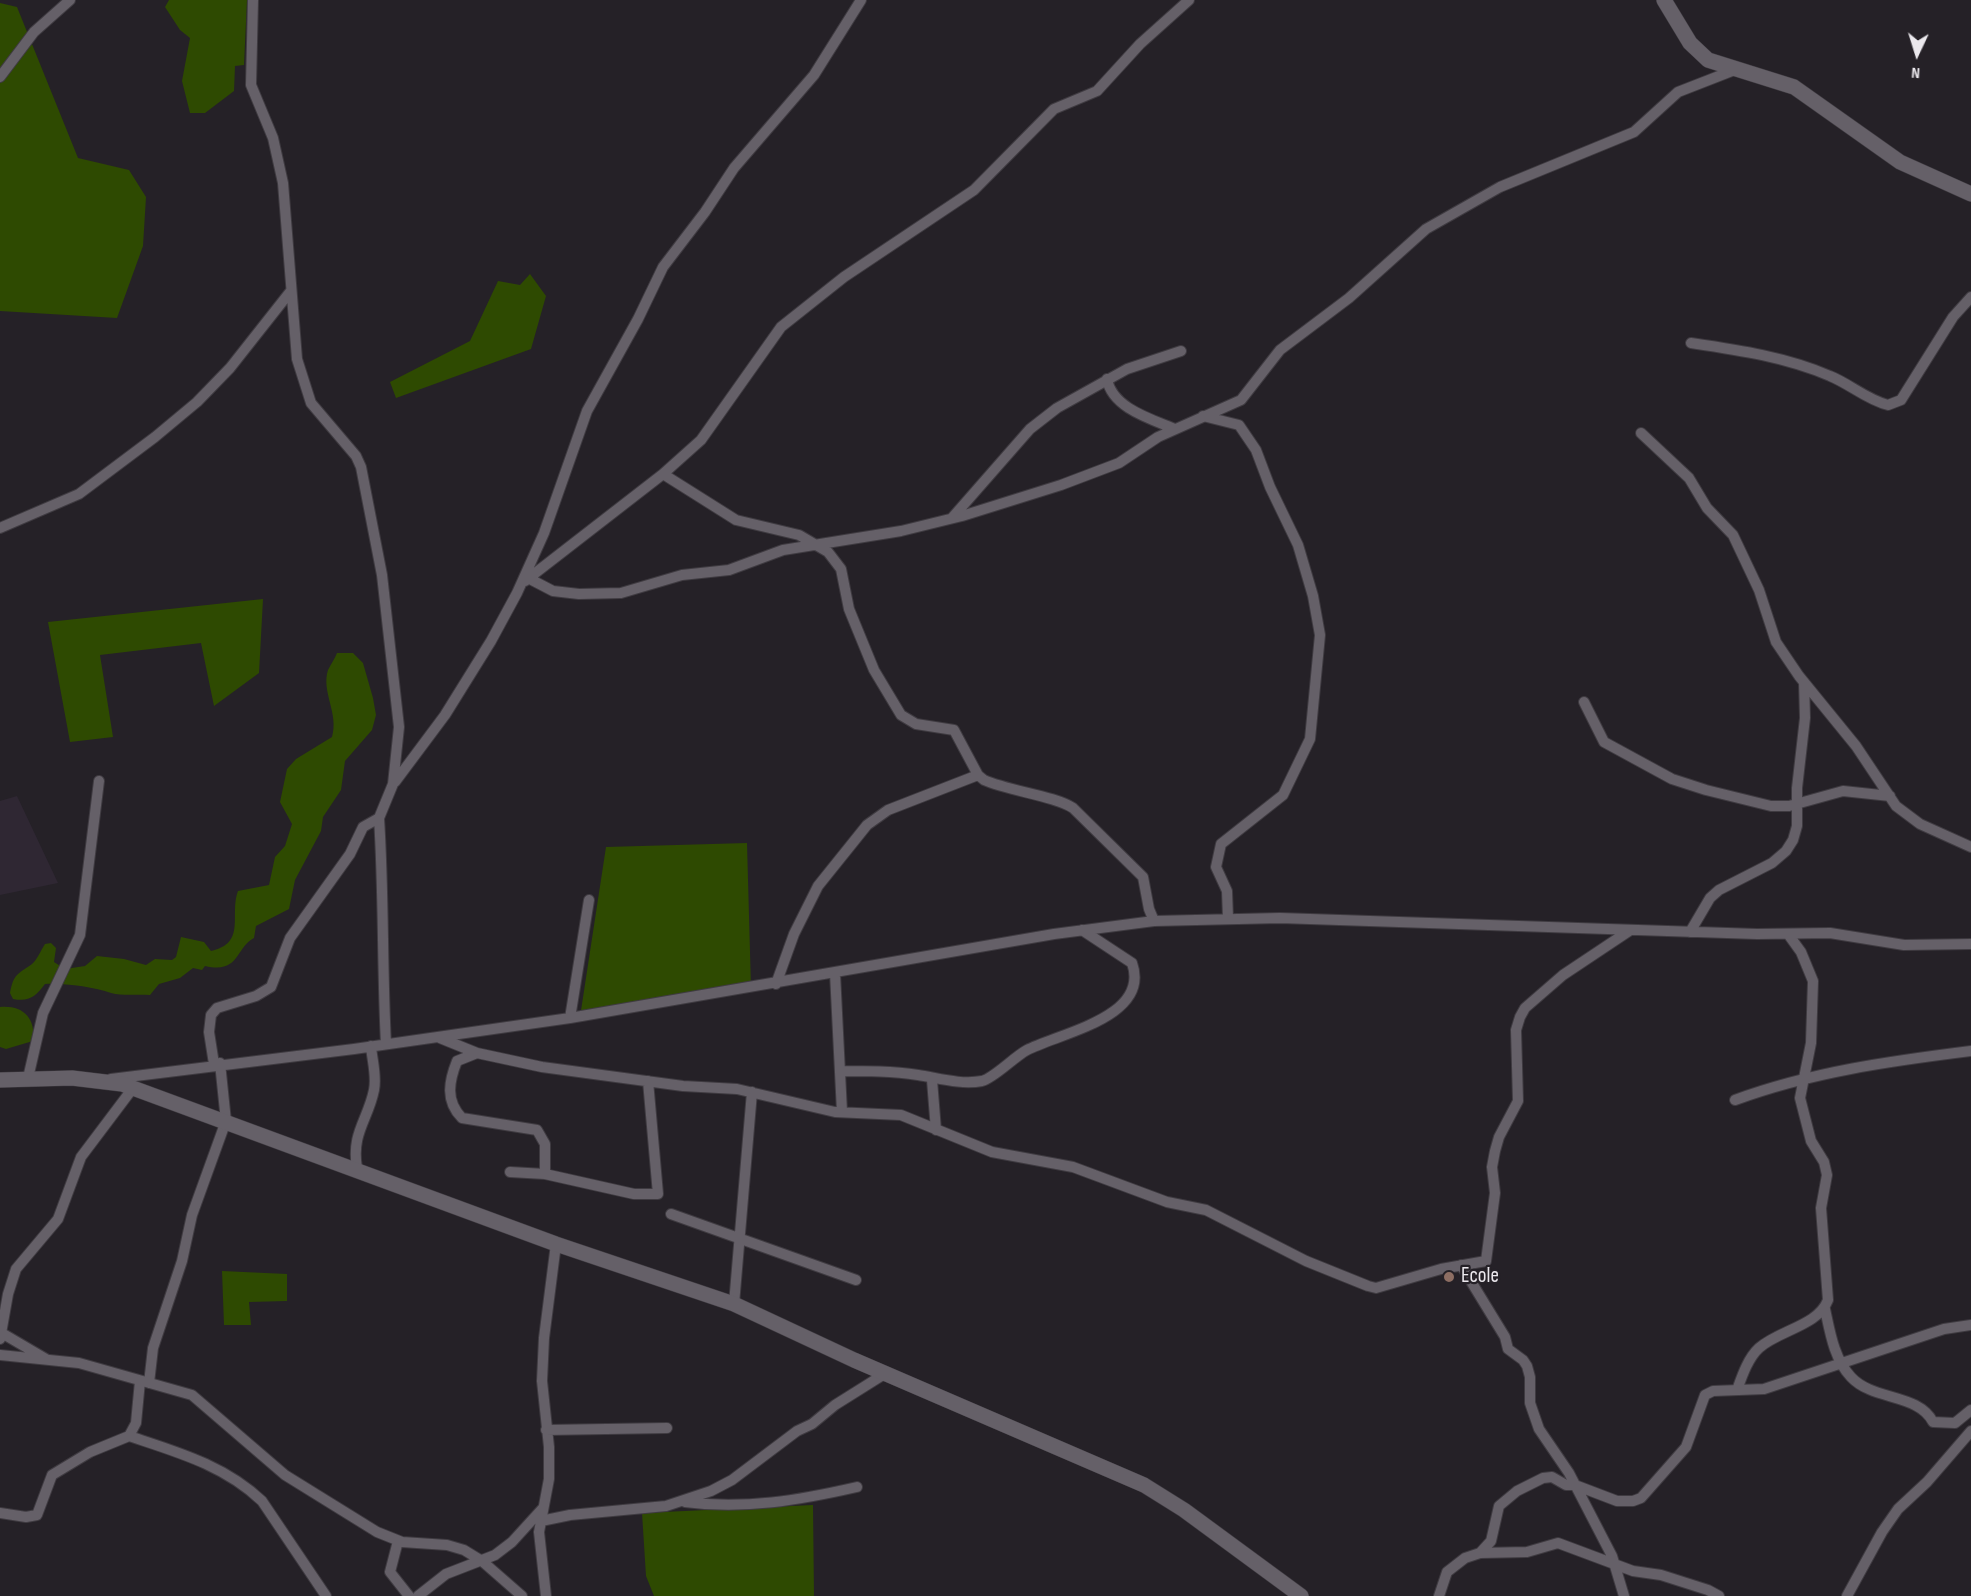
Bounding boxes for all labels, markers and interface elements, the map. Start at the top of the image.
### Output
north arrow [1887,24,1947,84]
text: N [1911,63,1921,82]
place label: Ecole [1461,1264,1499,1290]
marker: Ecole [1442,1270,1456,1284]

